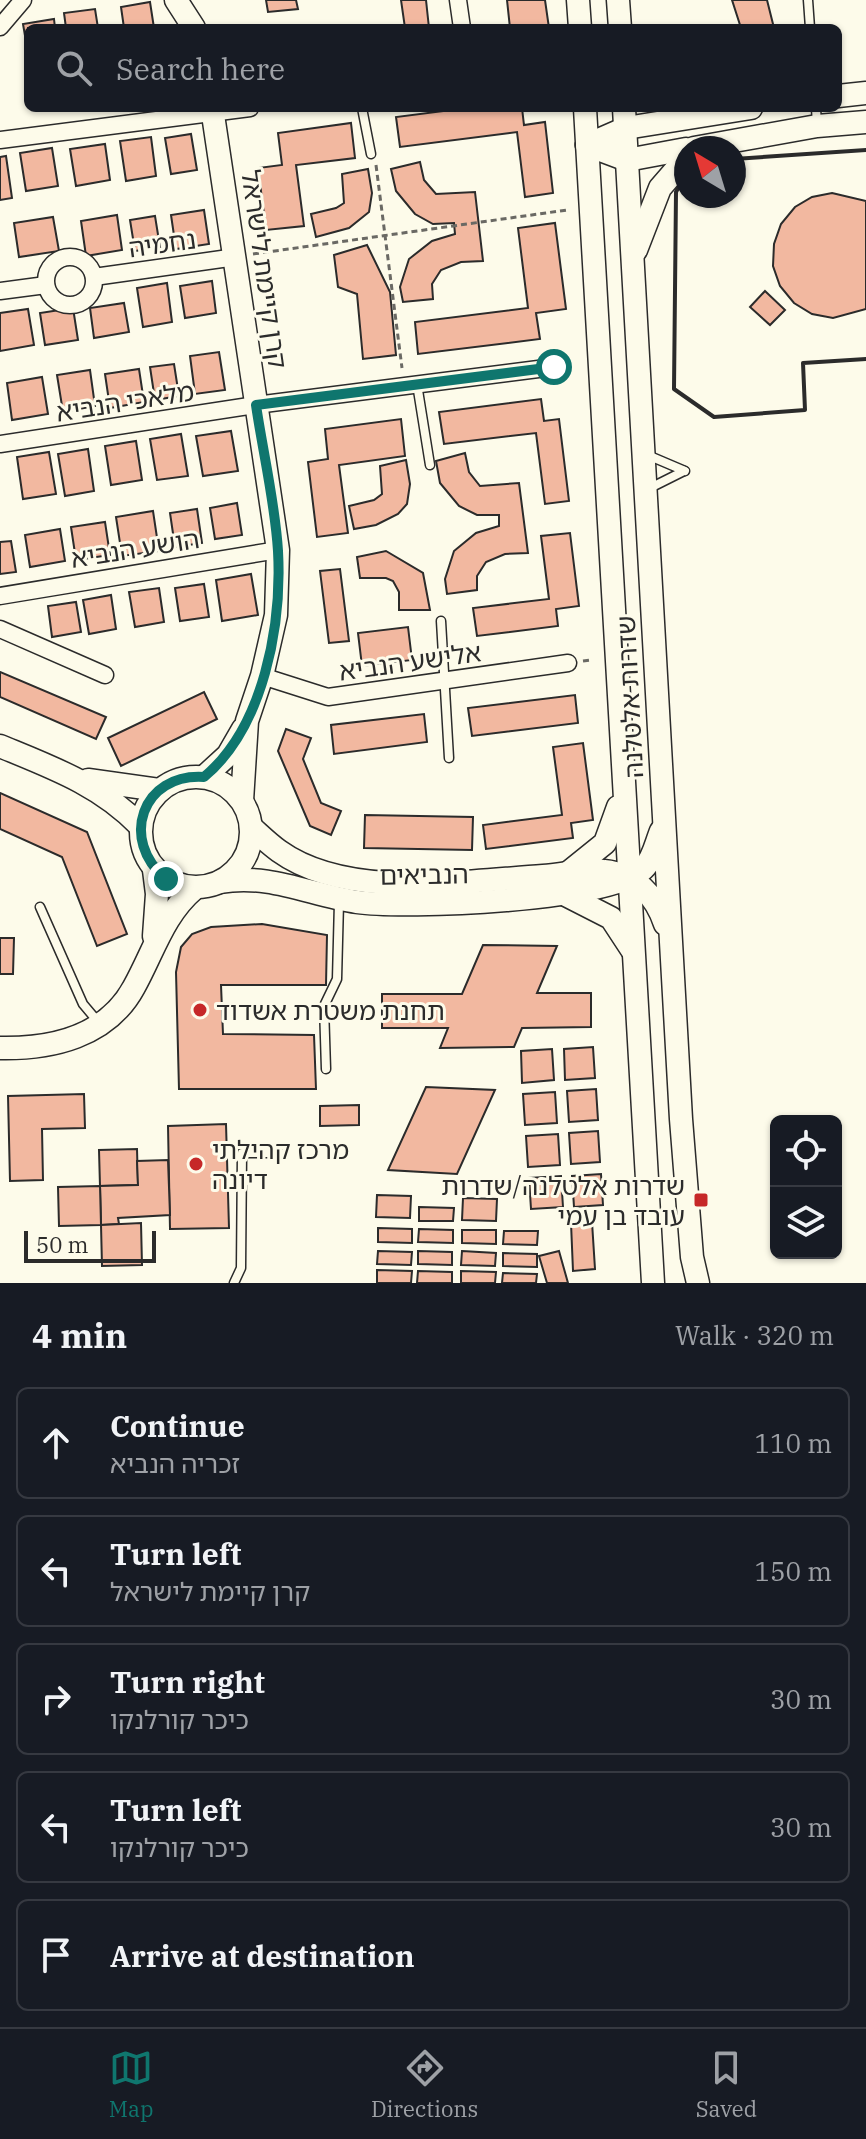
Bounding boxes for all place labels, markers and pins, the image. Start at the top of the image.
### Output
place label: תחנת משטרת אשדוד [216,993,445,1027]
marker: תחנת משטרת אשדוד [191,1001,209,1019]
place label: מרכז קהילתי דיונה [212,1132,349,1196]
marker: מרכז קהילתי דיונה [187,1155,205,1173]
place label: שדרות אלטלנה/שדרות עובד בן עמי [441,1168,685,1232]
marker: שדרות אלטלנה/שדרות עובד בן עמי [692,1191,710,1209]

